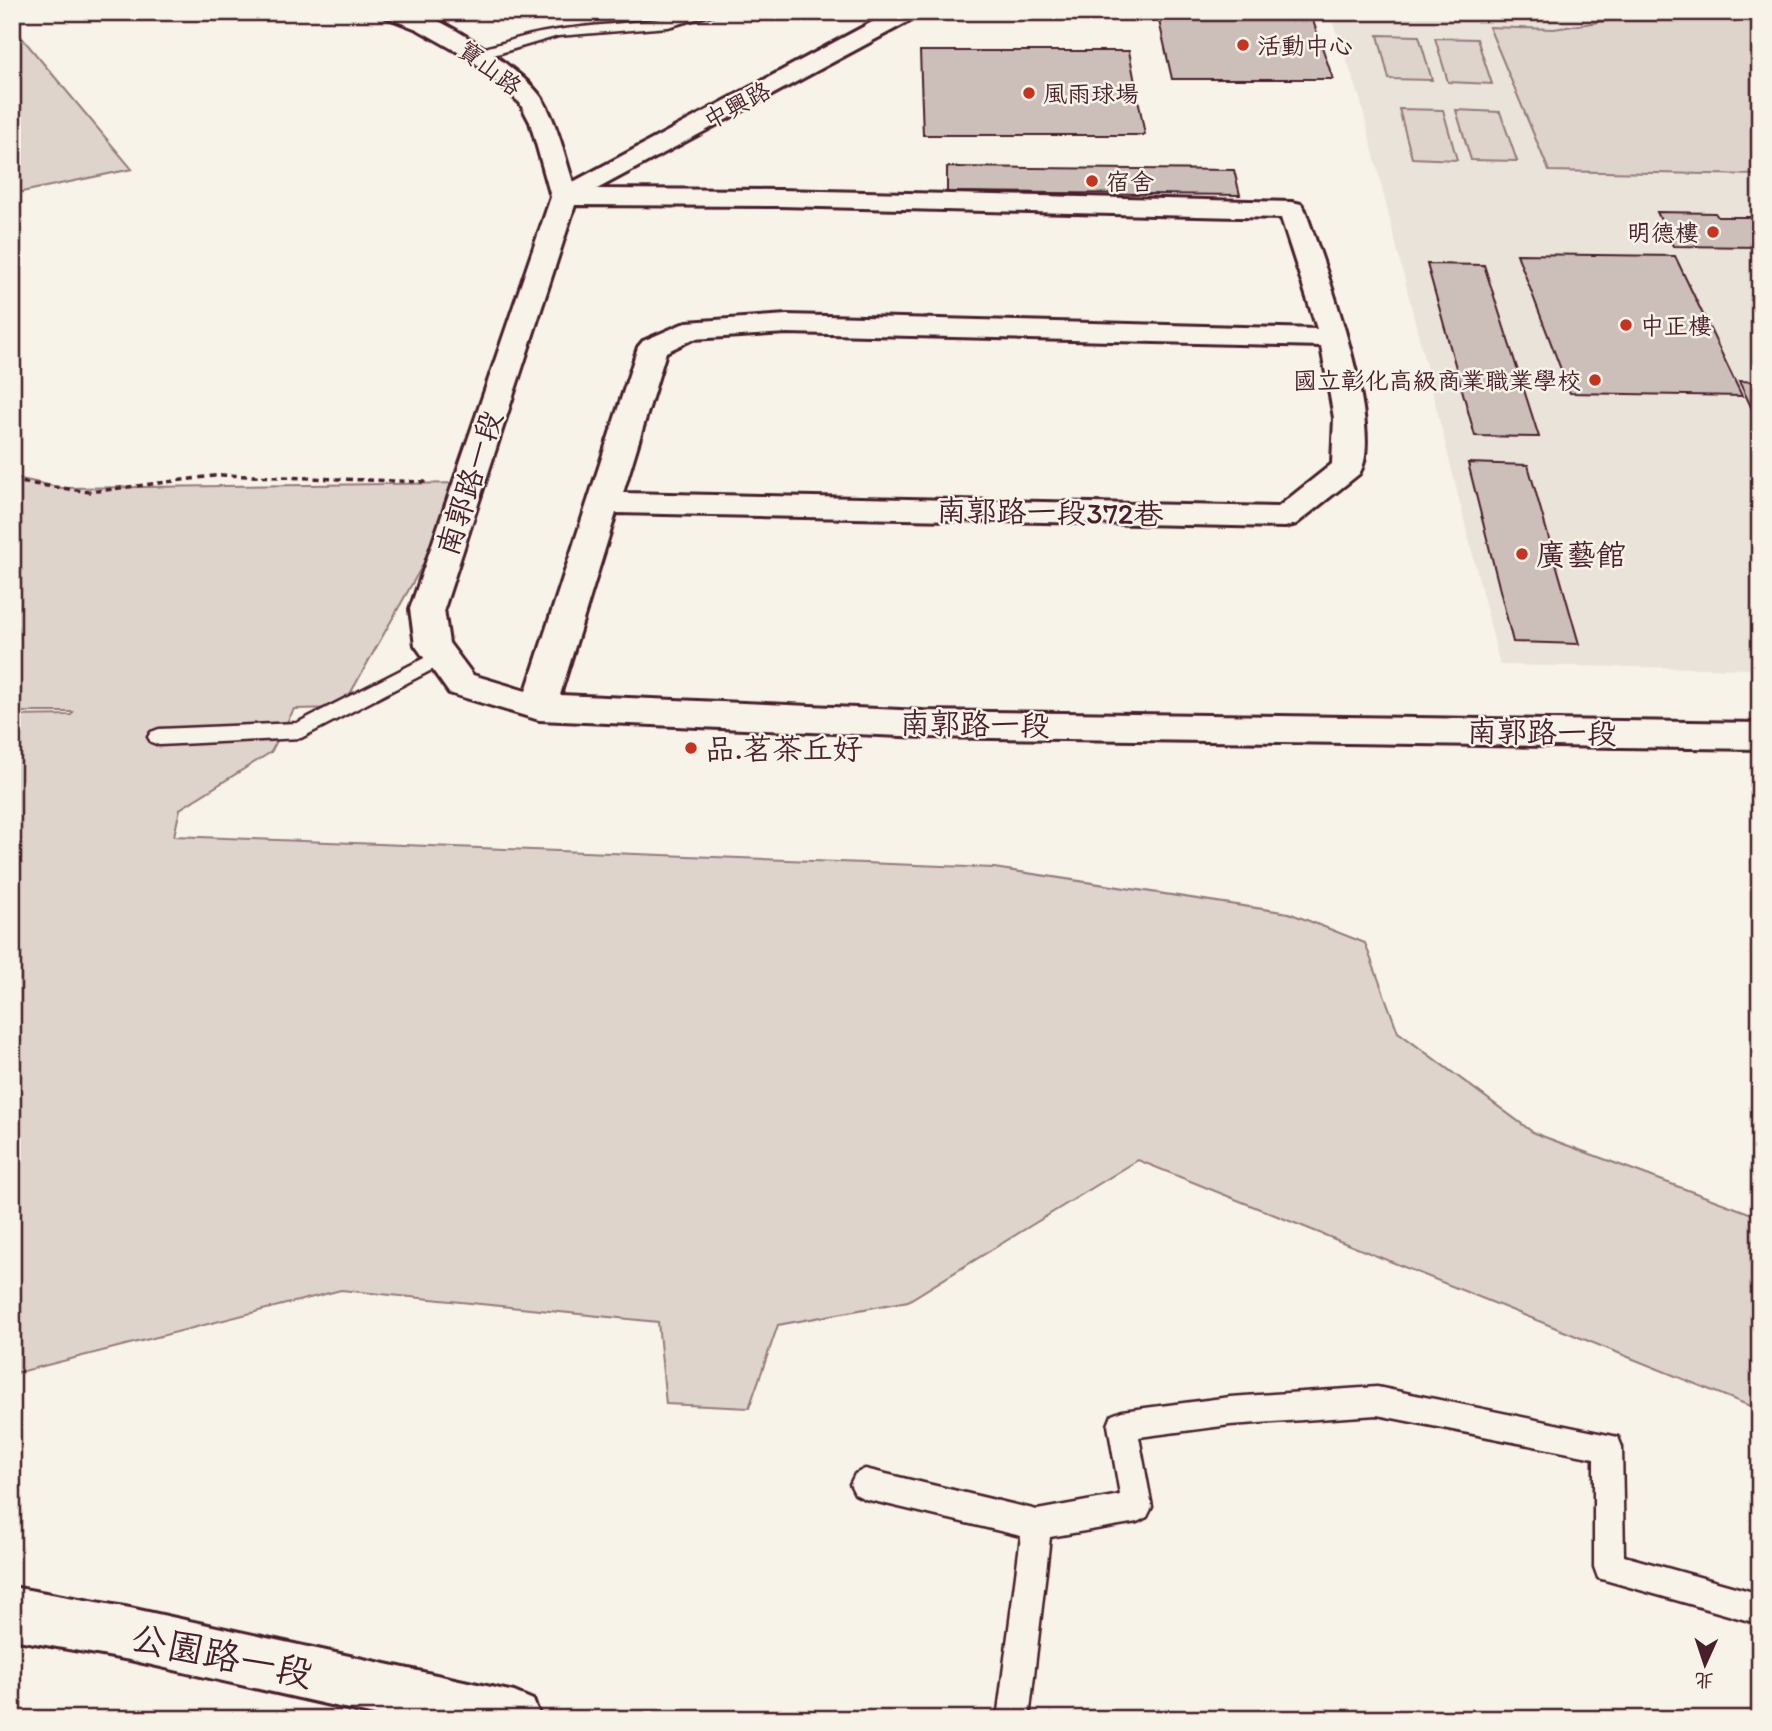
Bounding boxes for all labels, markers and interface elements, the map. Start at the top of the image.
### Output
place label: 活動中心 [1257,31,1353,60]
street label: 寶山路 [453,35,527,101]
marker: 活動中心 [1235,37,1251,53]
street label: 中興路 [698,75,776,135]
place label: 風雨球場 [1043,79,1139,108]
marker: 風雨球場 [1021,85,1037,101]
place label: 宿舍 [1106,167,1154,196]
marker: 宿舍 [1084,173,1100,189]
place label: 明德樓 [1627,218,1699,247]
marker: 明德樓 [1705,224,1721,240]
place label: 中正樓 [1640,311,1712,340]
marker: 中正樓 [1618,317,1634,333]
place label: 國立彰化高級商業職業學校 [1293,366,1581,395]
marker: 國立彰化高級商業職業學校 [1587,372,1603,388]
street label: 南郭路一段 [428,406,510,560]
street label: 南郭路一段372巷 [936,492,1164,532]
place label: 廣藝館 [1536,536,1626,573]
marker: 廣藝館 [1514,546,1530,562]
street label: 南郭路一段 [900,704,1050,744]
street label: 南郭路一段 [1467,712,1617,752]
place label: 品.茗茶丘好 [705,730,862,767]
marker: 品.茗茶丘好 [683,740,699,756]
street label: 公園路一段 [127,1614,317,1696]
north arrow [1670,1630,1740,1700]
text: 北 [1694,1668,1714,1692]

